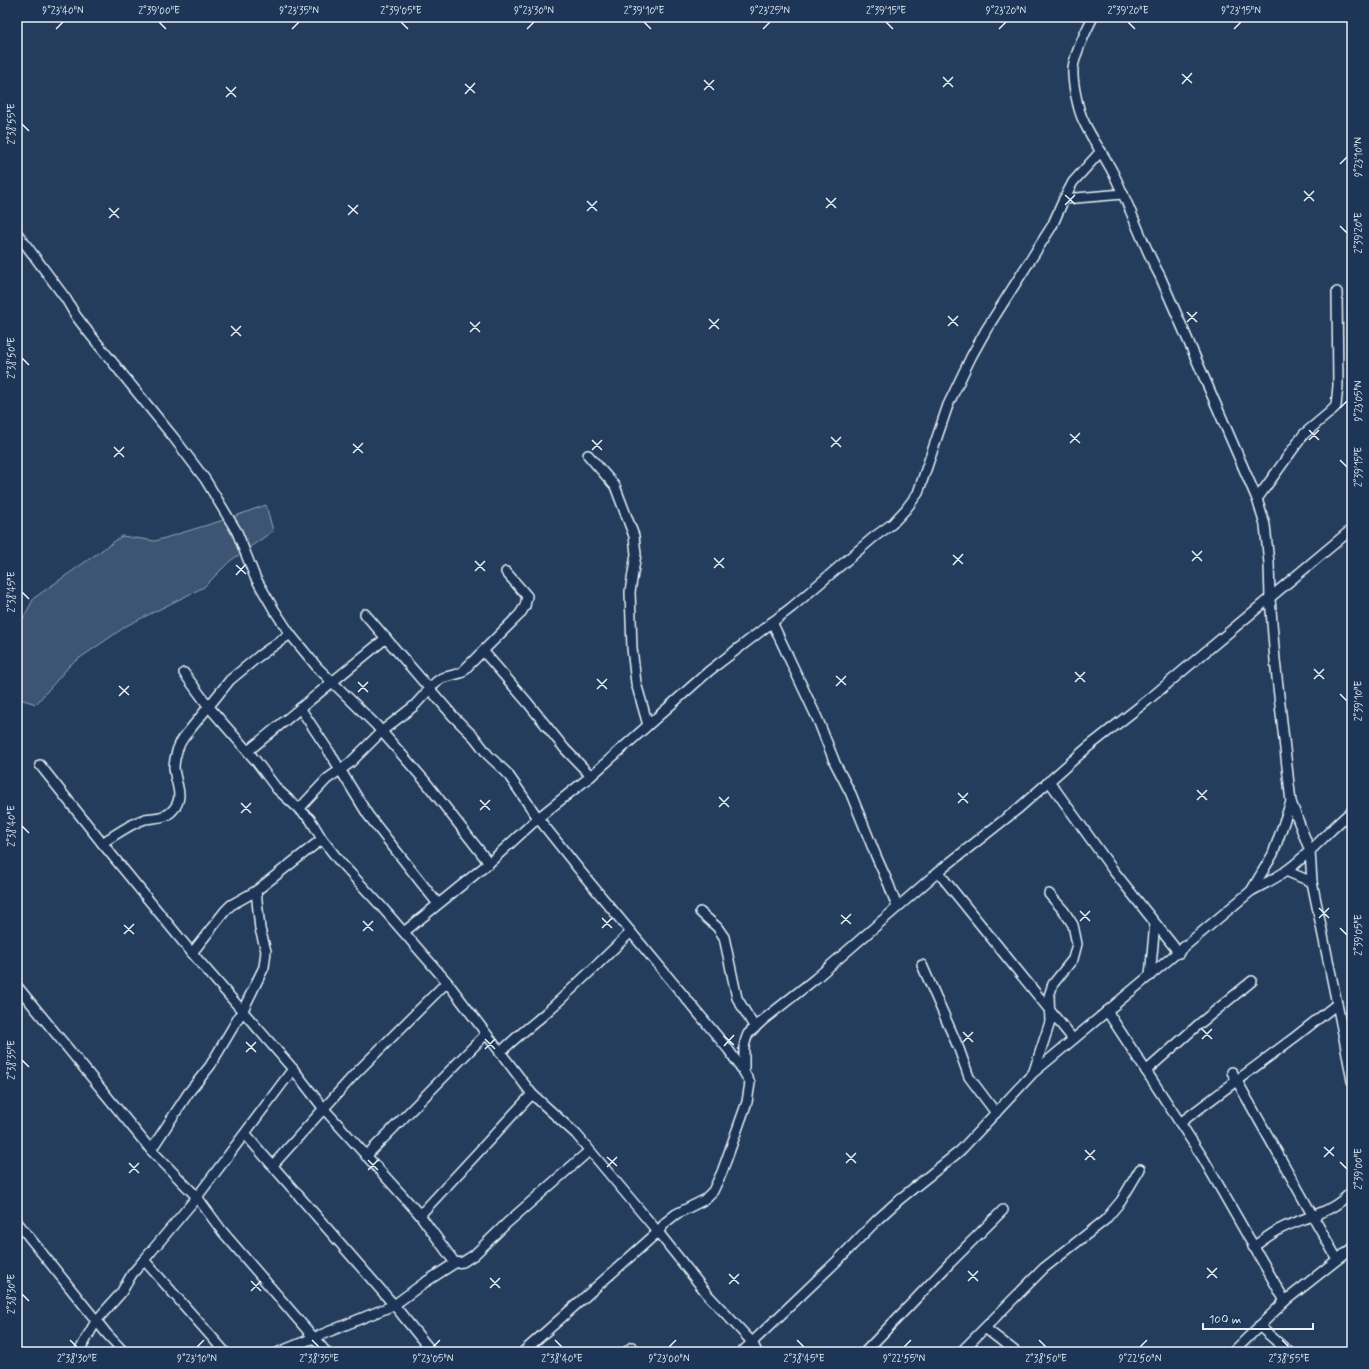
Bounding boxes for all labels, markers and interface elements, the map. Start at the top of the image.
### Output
text: 9°23'40"N [42,4,84,18]
text: 2°39'00"E [138,4,180,18]
text: 9°23'35"N [279,4,319,18]
text: 2°39'05"E [380,4,422,18]
text: 9°23'30"N [514,4,554,18]
text: 2°39'10"E [624,4,664,18]
text: 9°23'25"N [750,4,790,18]
text: 2°39'15"E [866,4,906,18]
text: 9°23'20"N [986,4,1027,18]
text: 2°39'20"E [1108,4,1149,18]
text: 9°23'15"N [1221,4,1261,18]
text: 2°38'55"E [5,103,19,145]
text: 9°23'10"N [1352,137,1366,177]
text: 2°39'20"E [1352,212,1366,253]
text: 2°38'50"E [5,337,19,379]
text: 9°23'05"N [1352,380,1366,421]
text: 2°39'15"E [1352,447,1366,487]
text: 2°38'45"E [5,571,19,613]
text: 2°39'10"E [1352,681,1366,721]
text: 2°38'40"E [5,805,19,847]
text: 2°39'05"E [1352,914,1366,956]
text: 2°38'35"E [5,1040,19,1080]
text: 2°39'00"E [1352,1148,1366,1190]
text: 2°38'30"E [5,1274,19,1314]
scale bar [1203,1305,1313,1331]
text: 100 m [1209,1312,1241,1328]
text: 2°38'30"E [57,1352,97,1366]
text: 9°23'10"N [177,1352,217,1366]
text: 2°38'35"E [299,1352,339,1366]
text: 9°23'05"N [413,1352,454,1366]
text: 2°38'40"E [541,1352,583,1366]
text: 9°23'00"N [648,1352,690,1366]
text: 2°38'45"E [783,1352,825,1366]
text: 9°22'55"N [883,1352,925,1366]
text: 2°38'50"E [1025,1352,1067,1366]
text: 9°22'50"N [1119,1352,1162,1366]
text: 2°38'55"E [1268,1352,1310,1366]

